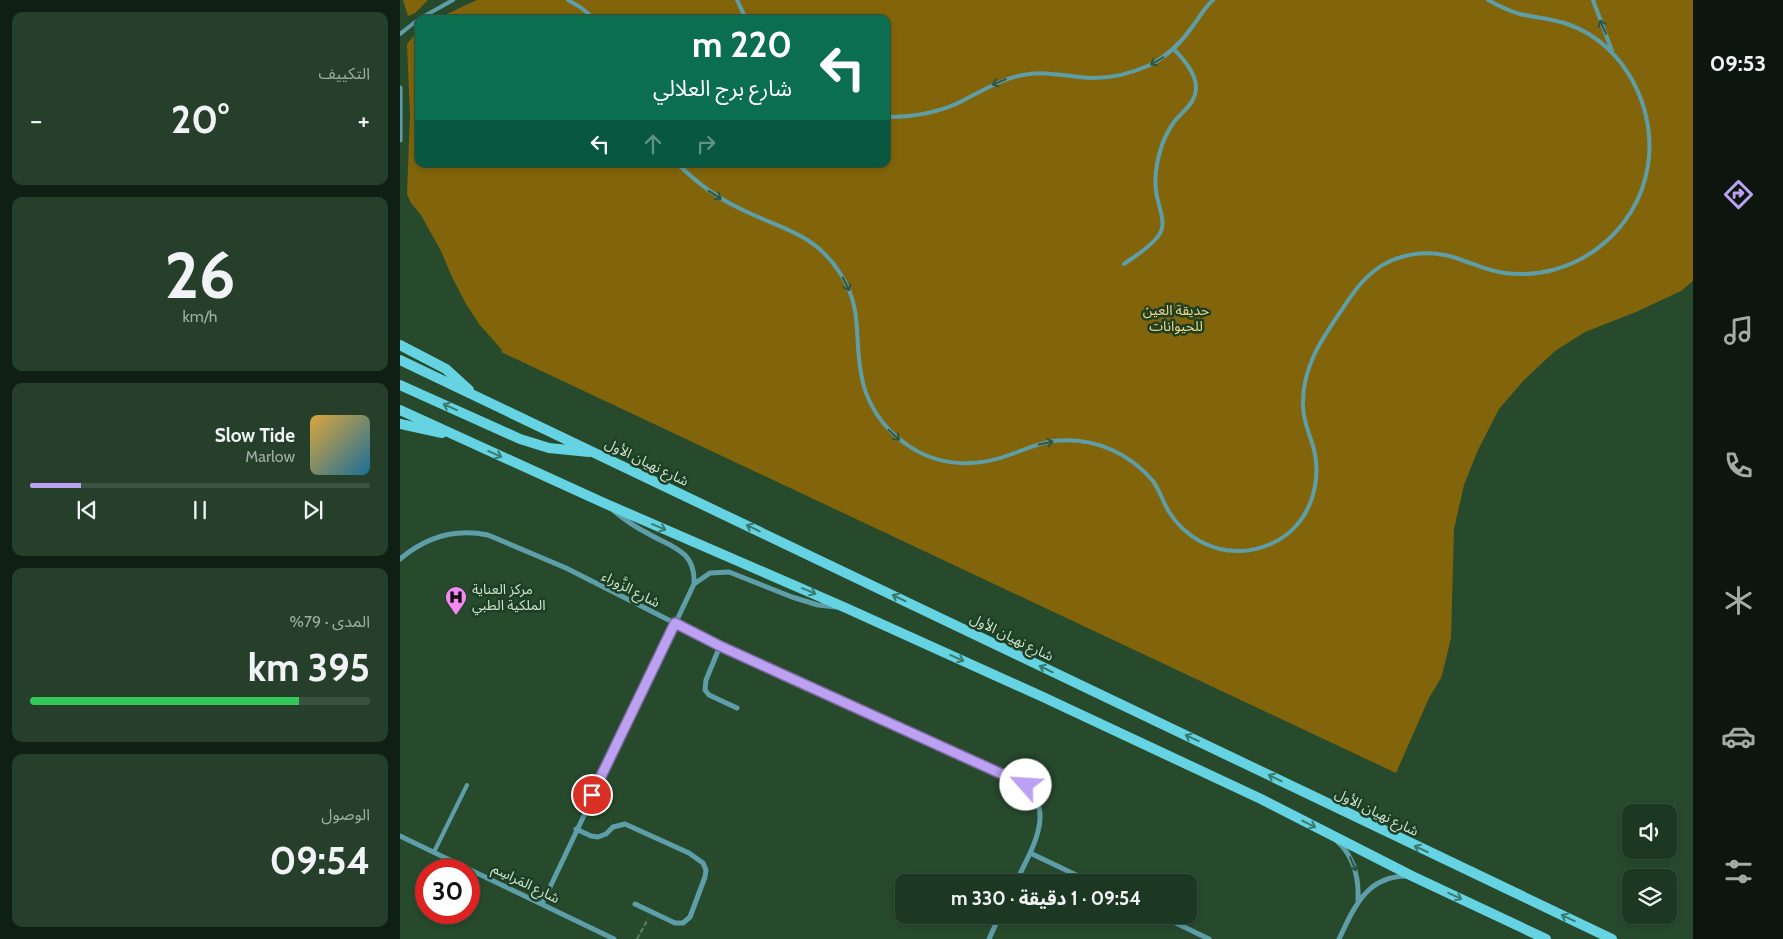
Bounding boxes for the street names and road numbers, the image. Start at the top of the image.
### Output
street label: شارع نهيان الأول [601,434,692,492]
street label: شارع الزَّوراء [598,566,664,613]
street label: شارع نهيان الأول [966,609,1057,667]
street label: شارع نهيان الأول [1331,784,1422,842]
street label: شارع المَراسِم [488,859,563,909]

